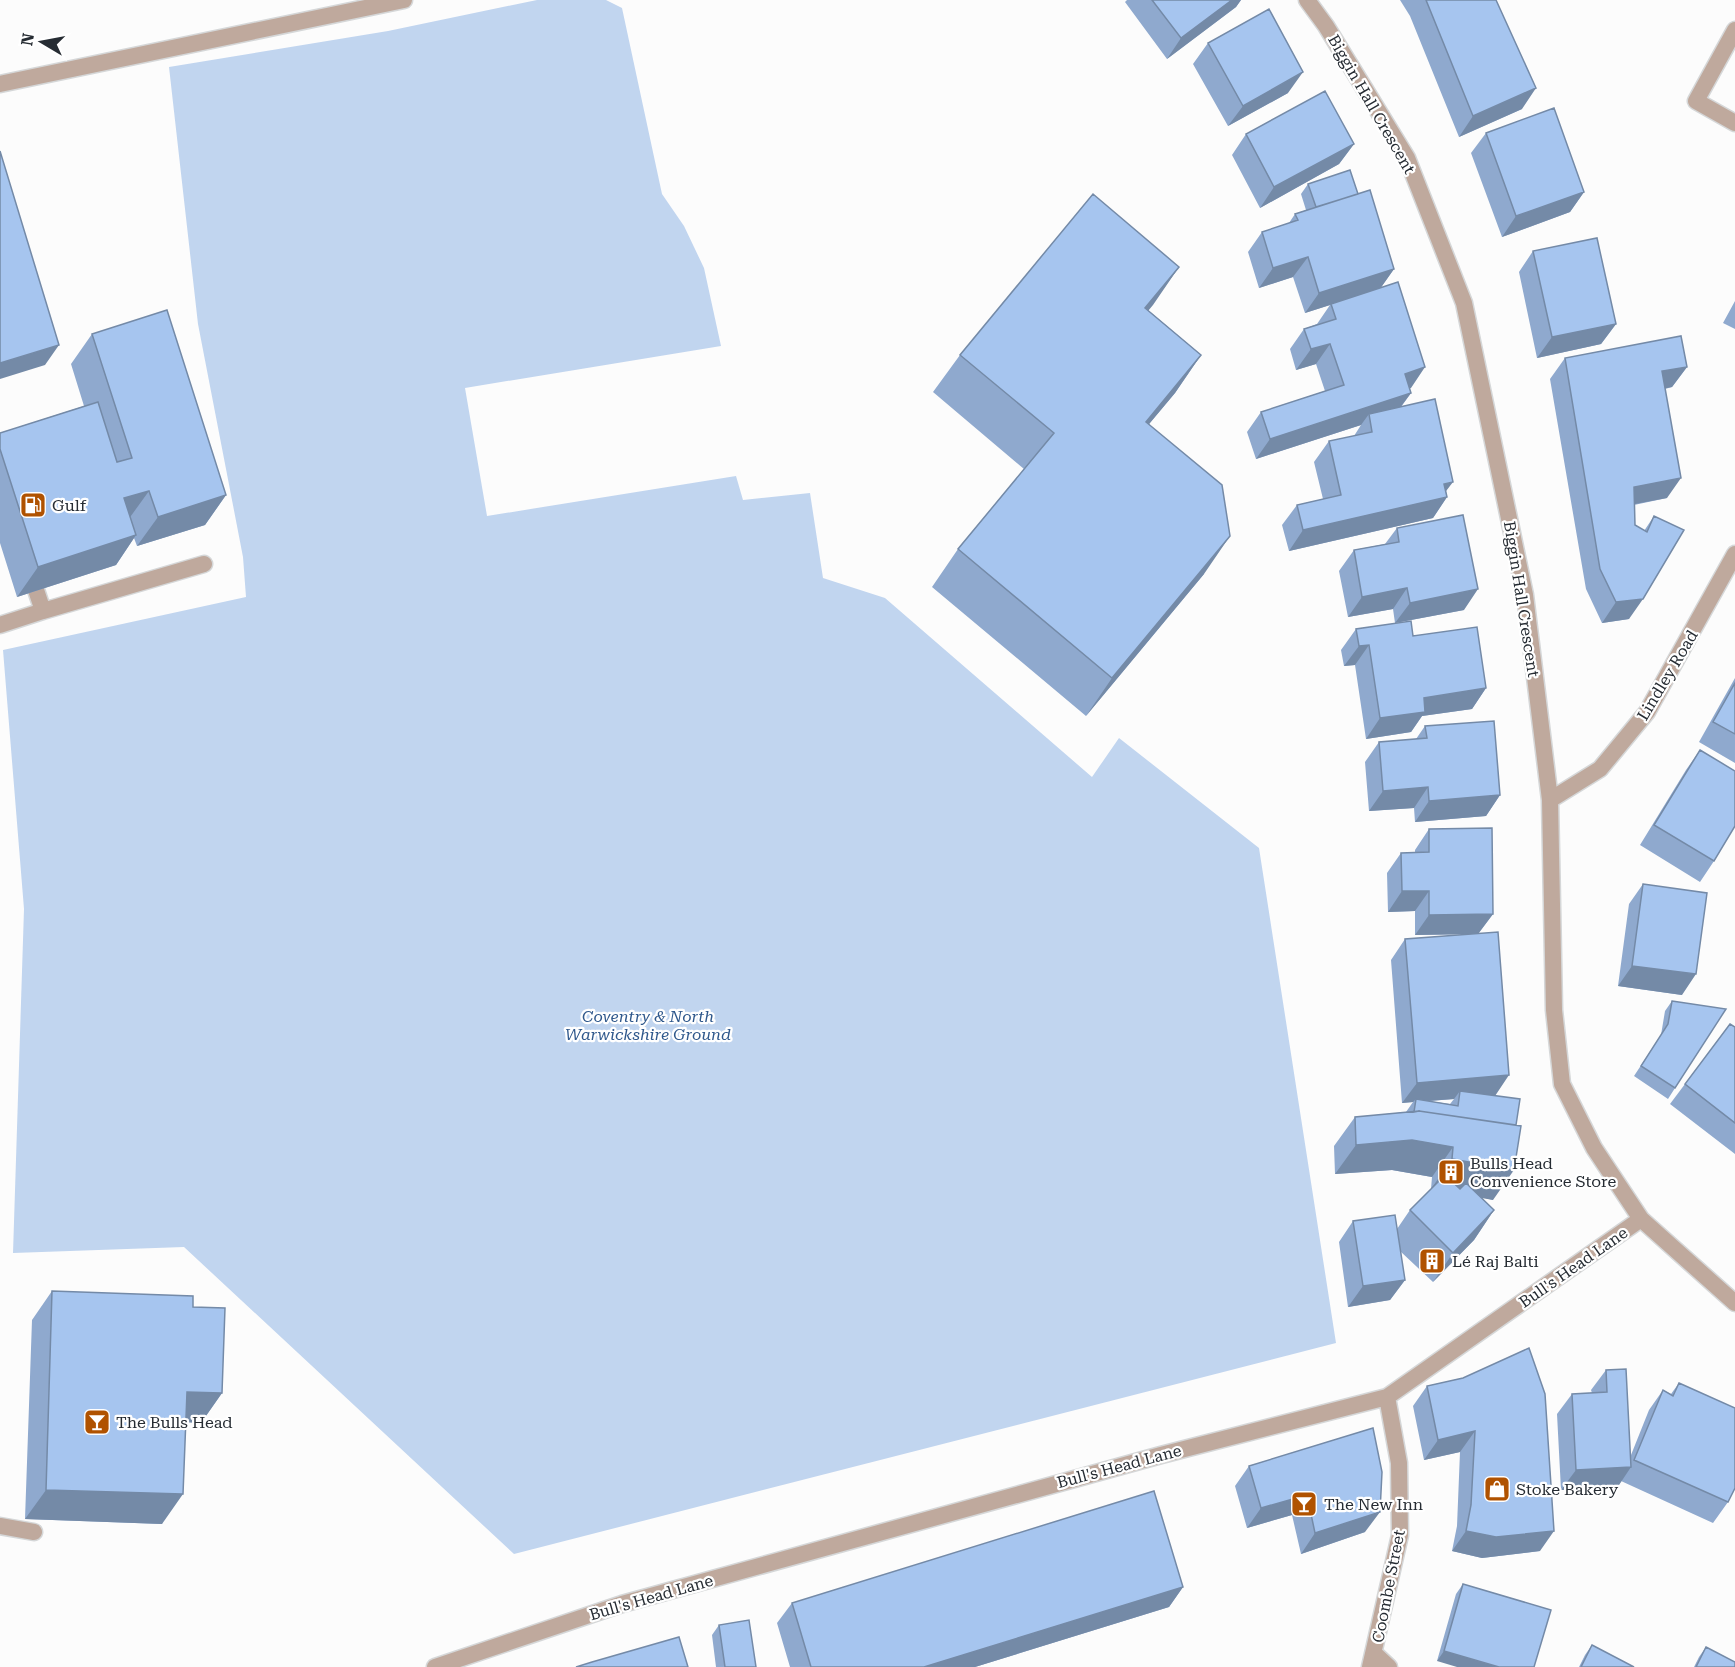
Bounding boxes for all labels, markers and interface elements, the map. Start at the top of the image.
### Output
north arrow [12,12,72,72]
street label: Biggin Hall Crescent [1324,31,1419,177]
text: N [17,32,38,47]
fuel station icon: Gulf [18,490,48,520]
place label: Gulf [52,496,87,515]
street label: Biggin Hall Crescent [1500,520,1543,678]
street label: Lindley Road [1633,627,1702,724]
park label: Coventry & North Warwickshire Ground [565,1007,731,1044]
place label: Bulls Head Convenience Store [1470,1154,1617,1191]
building icon: Bulls Head Convenience Store [1436,1157,1466,1187]
street label: Bull's Head Lane [1515,1223,1631,1312]
building icon: Lé Raj Balti [1417,1246,1447,1276]
place label: Lé Raj Balti [1452,1252,1539,1271]
bar icon: The Bulls Head [82,1407,112,1437]
place label: The Bulls Head [116,1413,233,1432]
street label: Bull's Head Lane [1055,1441,1184,1492]
shop icon: Stoke Bakery [1482,1474,1512,1504]
place label: Stoke Bakery [1516,1480,1619,1499]
bar icon: The New Inn [1289,1489,1319,1519]
place label: The New Inn [1324,1495,1423,1514]
street label: Coombe Street [1368,1528,1409,1644]
street label: Bull's Head Lane [587,1571,715,1624]

